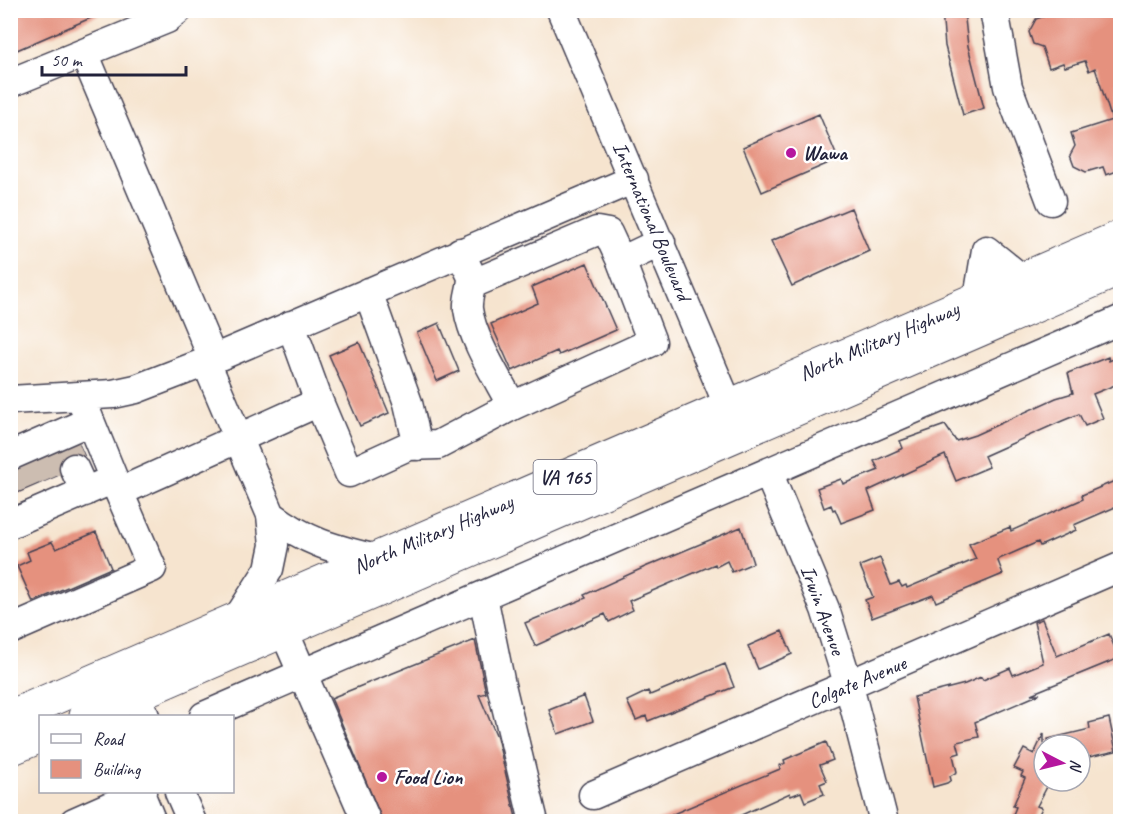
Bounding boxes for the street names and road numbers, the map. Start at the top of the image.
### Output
street label: International Boulevard [607,138,699,308]
street label: North Military Highway [795,295,964,386]
road number: VA 165 [534,460,596,494]
street label: North Military Highway [349,488,518,579]
street label: Irwin Avenue [795,562,852,660]
street label: Colgate Avenue [804,649,911,714]

